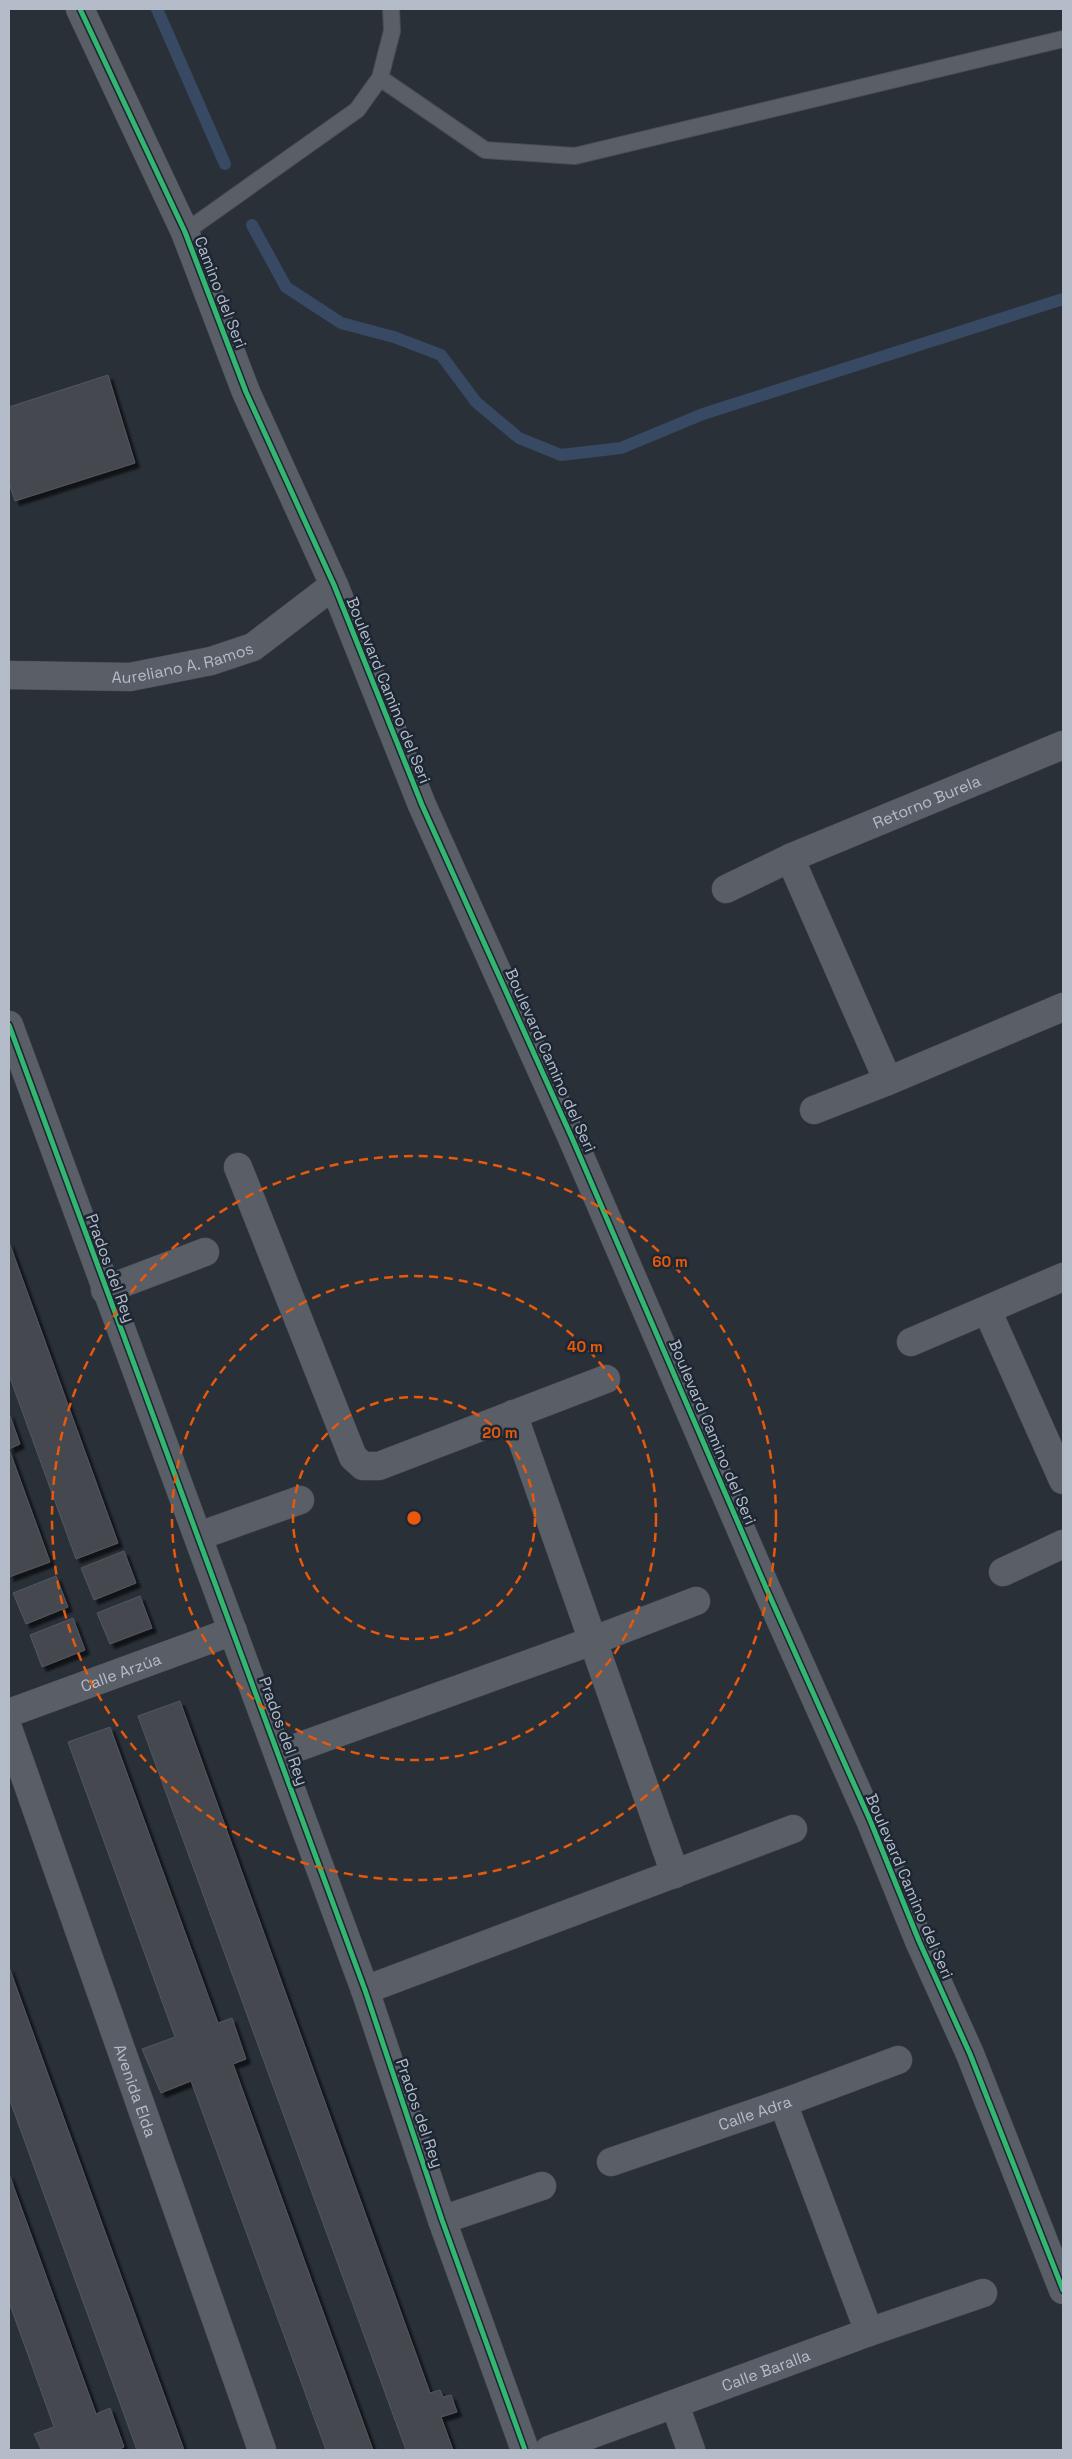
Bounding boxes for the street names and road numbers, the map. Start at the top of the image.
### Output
street label: Camino del Seri [190,233,251,351]
street label: Boulevard Camino del Seri [342,594,436,786]
street label: Aureliano A. Ramos [111,638,256,688]
street label: Retorno Burela [870,770,984,834]
street label: Boulevard Camino del Seri [500,965,601,1155]
street label: Prados del Rey [81,1211,140,1325]
street label: Boulevard Camino del Seri [664,1336,761,1528]
street label: Calle Arzúa [78,1648,164,1697]
street label: Prados del Rey [254,1674,313,1788]
street label: Boulevard Camino del Seri [861,1790,958,1982]
street label: Avenida Elda [109,2041,161,2140]
street label: Prados del Rey [391,2056,448,2171]
street label: Calle Adra [716,2091,795,2135]
street label: Calle Baralla [719,2345,813,2396]

